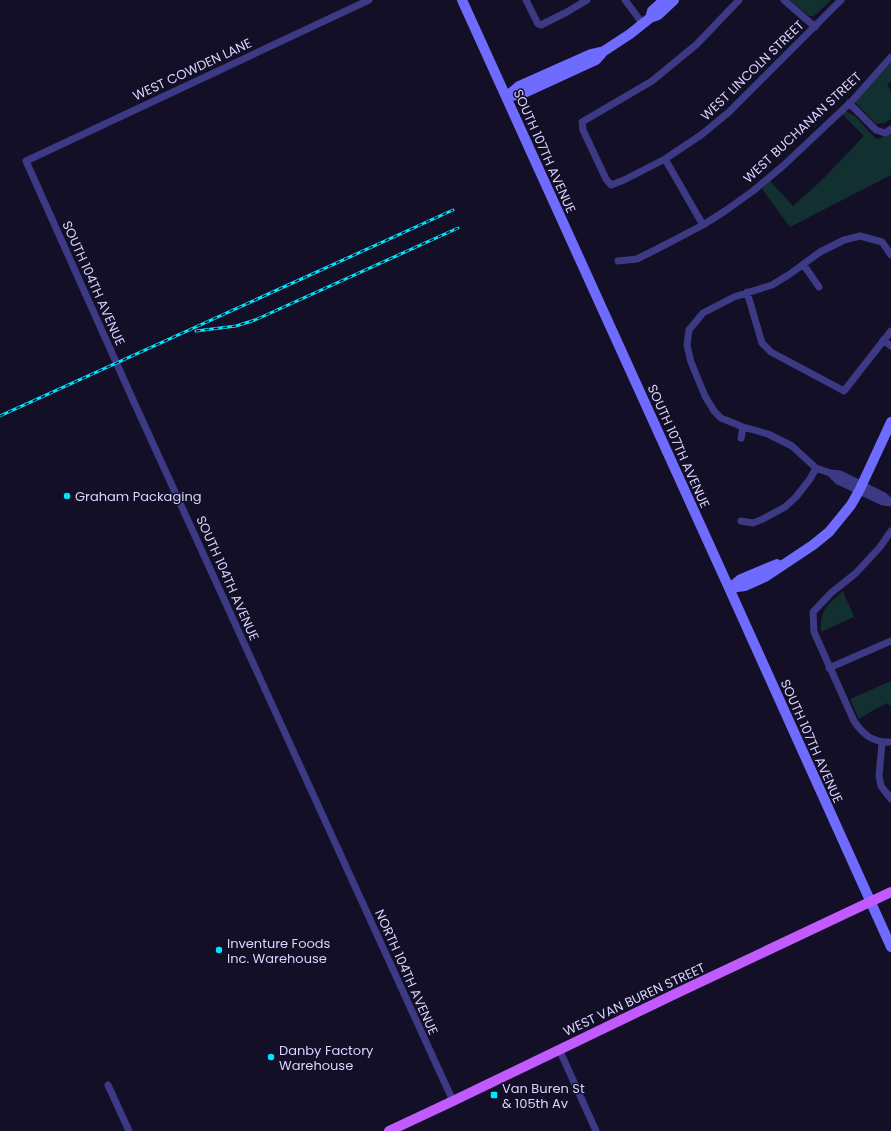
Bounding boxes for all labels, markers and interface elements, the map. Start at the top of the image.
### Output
street label: WEST LINCOLN STREET [697,16,808,125]
street label: WEST COWDEN LANE [130,34,255,105]
street label: WEST BUCHANAN STREET [739,67,866,187]
street label: SOUTH 107TH AVENUE [509,86,580,216]
street label: SOUTH 104TH AVENUE [57,218,130,349]
street label: SOUTH 107TH AVENUE [643,381,714,511]
place label: Graham Packaging [75,487,202,506]
marker: Graham Packaging [62,491,72,501]
street label: SOUTH 104TH AVENUE [191,513,264,644]
street label: SOUTH 107TH AVENUE [776,676,847,806]
street label: NORTH 104TH AVENUE [370,906,443,1038]
place label: Inventure Foods Inc. Warehouse [227,934,331,968]
marker: Inventure Foods Inc. Warehouse [214,945,224,955]
street label: WEST VAN BUREN STREET [560,958,708,1041]
place label: Danby Factory Warehouse [279,1041,374,1075]
marker: Danby Factory Warehouse [266,1052,276,1062]
place label: Van Buren St & 105th Av [502,1079,585,1113]
marker: Van Buren St & 105th Av [489,1090,499,1100]

